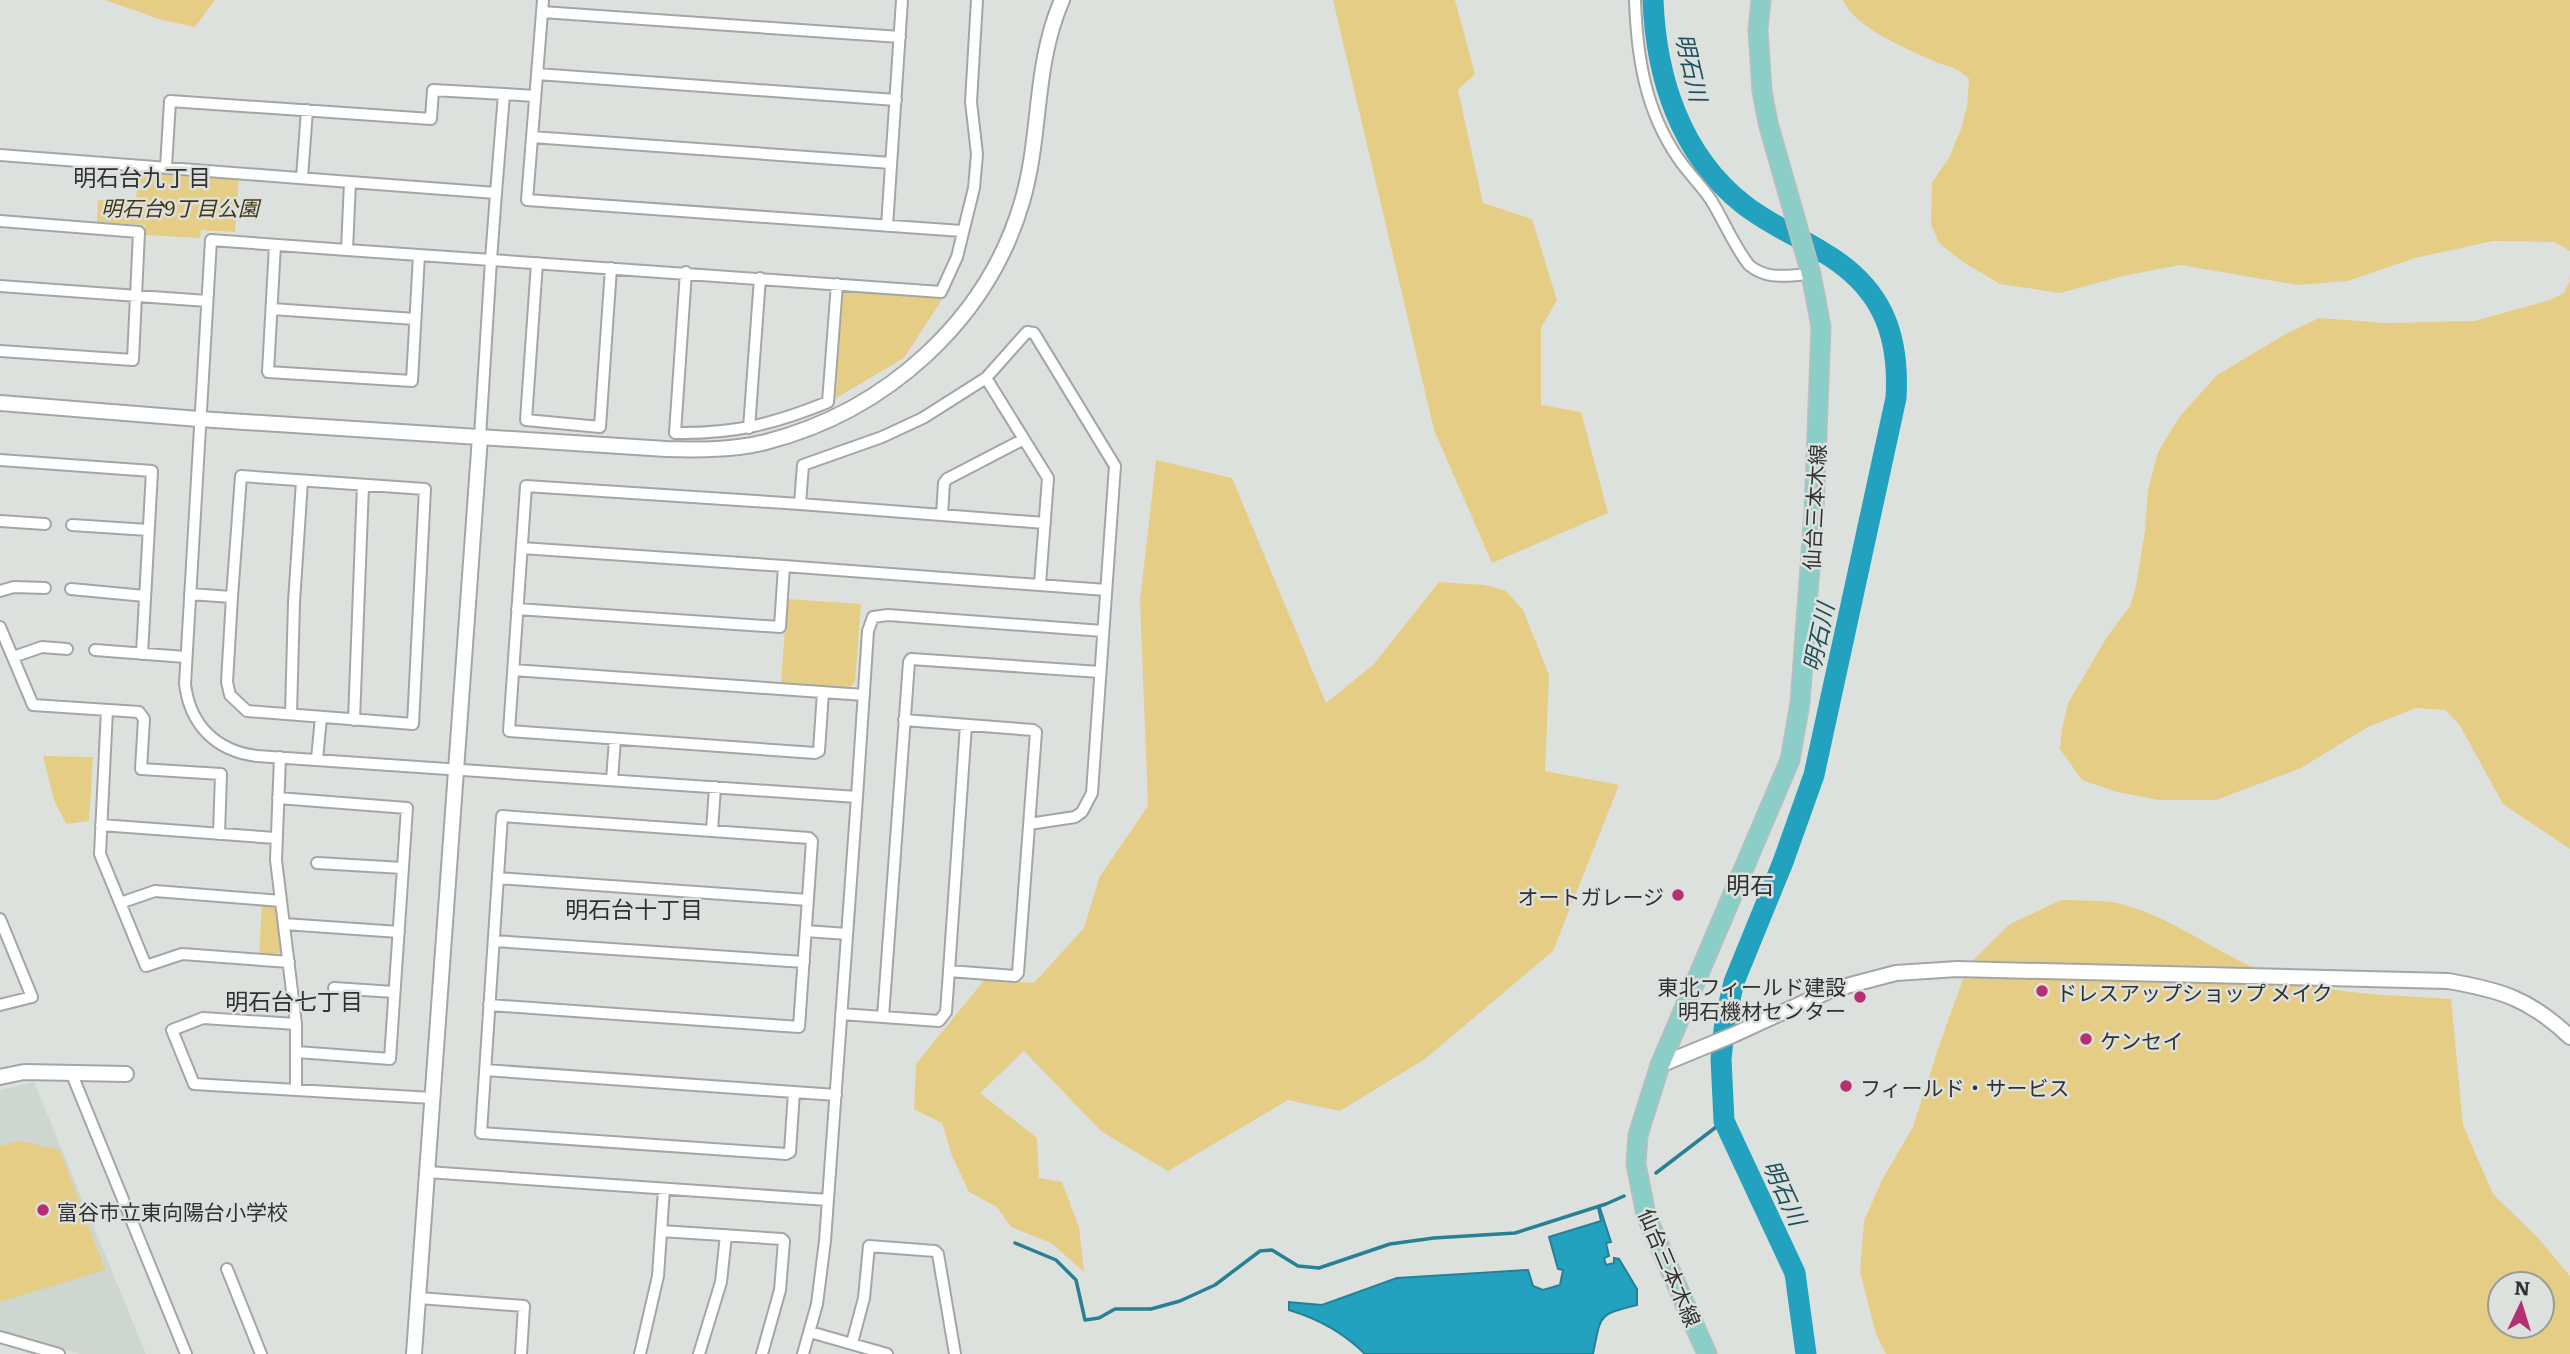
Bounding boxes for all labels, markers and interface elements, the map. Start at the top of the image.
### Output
water label: 明石川 [1669,30,1718,107]
district label: 明石台九丁目 [73,159,211,193]
park label: 明石台9丁目公園 [101,191,262,222]
street label: 仙台三本木線 [1794,443,1832,571]
water label: 明石川 [1793,597,1841,674]
district label: 明石 [1726,866,1774,901]
place label: オートガレージ [1517,880,1664,911]
marker: オートガレージ [1670,887,1686,903]
district label: 明石台十丁目 [565,891,703,925]
place label: 東北フィールド建設 明石機材センター [1657,970,1846,1025]
place label: ドレスアップショップ メイク [2056,976,2333,1007]
district label: 明石台七丁目 [225,983,363,1017]
marker: ドレスアップショップ メイク [2034,983,2050,999]
marker: 東北フィールド建設 明石機材センター [1852,989,1868,1005]
place label: ケンセイ [2100,1024,2183,1055]
marker: ケンセイ [2078,1031,2094,1047]
place label: フィールド・サービス [1860,1071,2070,1102]
marker: フィールド・サービス [1838,1078,1854,1094]
water label: 明石川 [1756,1154,1817,1233]
place label: 富谷市立東向陽台小学校 [57,1195,288,1226]
marker: 富谷市立東向陽台小学校 [35,1202,51,1218]
street label: 仙台三本木線 [1632,1203,1710,1331]
north arrow [2486,1270,2556,1340]
text: N [2513,1273,2531,1302]

